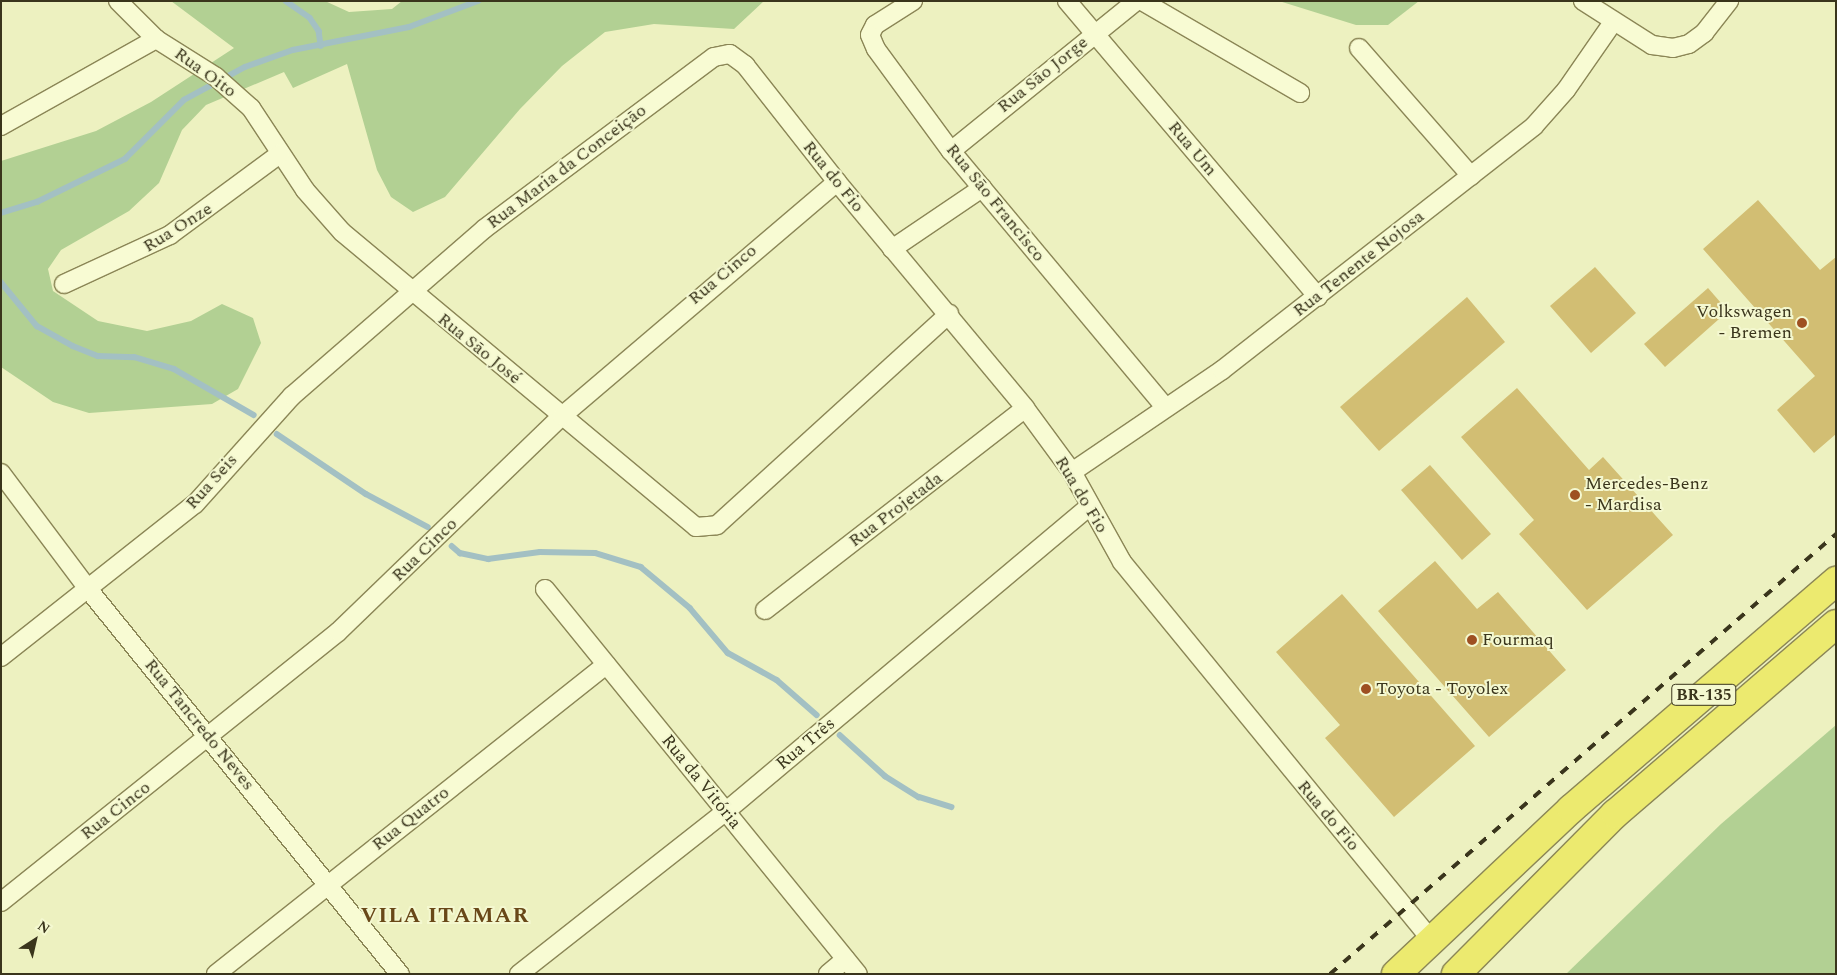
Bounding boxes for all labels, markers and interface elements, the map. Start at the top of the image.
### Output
street label: Rua São Jorge [993,32,1093,118]
street label: Rua Oito [170,43,240,103]
street label: Rua Maria da Conceição [483,100,651,234]
street label: Rua Um [1163,117,1221,181]
street label: Rua do Fio [798,137,868,217]
street label: Rua São Francisco [941,140,1049,266]
street label: Rua Onze [139,198,217,258]
street label: Rua Tenente Nojosa [1289,206,1429,322]
street label: Rua Cinco [684,240,762,310]
place label: Volkswagen - Bremen [1696,302,1792,344]
street label: Rua São José [433,309,525,389]
marker: Volkswagen - Bremen [1796,317,1808,329]
street label: Rua Seis [181,450,243,514]
street label: Rua do Fio [1050,453,1112,537]
street label: Rua Projetada [845,468,947,552]
place label: Mercedes-Benz - Mardisa [1585,474,1709,516]
marker: Mercedes-Benz - Mardisa [1569,489,1581,501]
street label: Rua Cinco [388,513,462,587]
place label: Fourmaq [1482,629,1554,651]
marker: Fourmaq [1466,634,1478,646]
street label: Rua Tancredo Neves [139,655,259,795]
place label: Toyota - Toyolex [1376,678,1508,700]
road number: BR-135 [1670,682,1738,708]
marker: Toyota - Toyolex [1360,683,1372,695]
street label: Rua Três [772,713,840,775]
street label: Rua da Vitória [656,730,746,834]
street label: Rua do Fio [1292,776,1364,856]
street label: Rua Cinco [77,777,155,845]
street label: Rua Quatro [368,782,454,856]
district label: VILA ITAMAR [359,903,531,929]
north arrow [10,915,60,965]
text: N [33,915,55,939]

